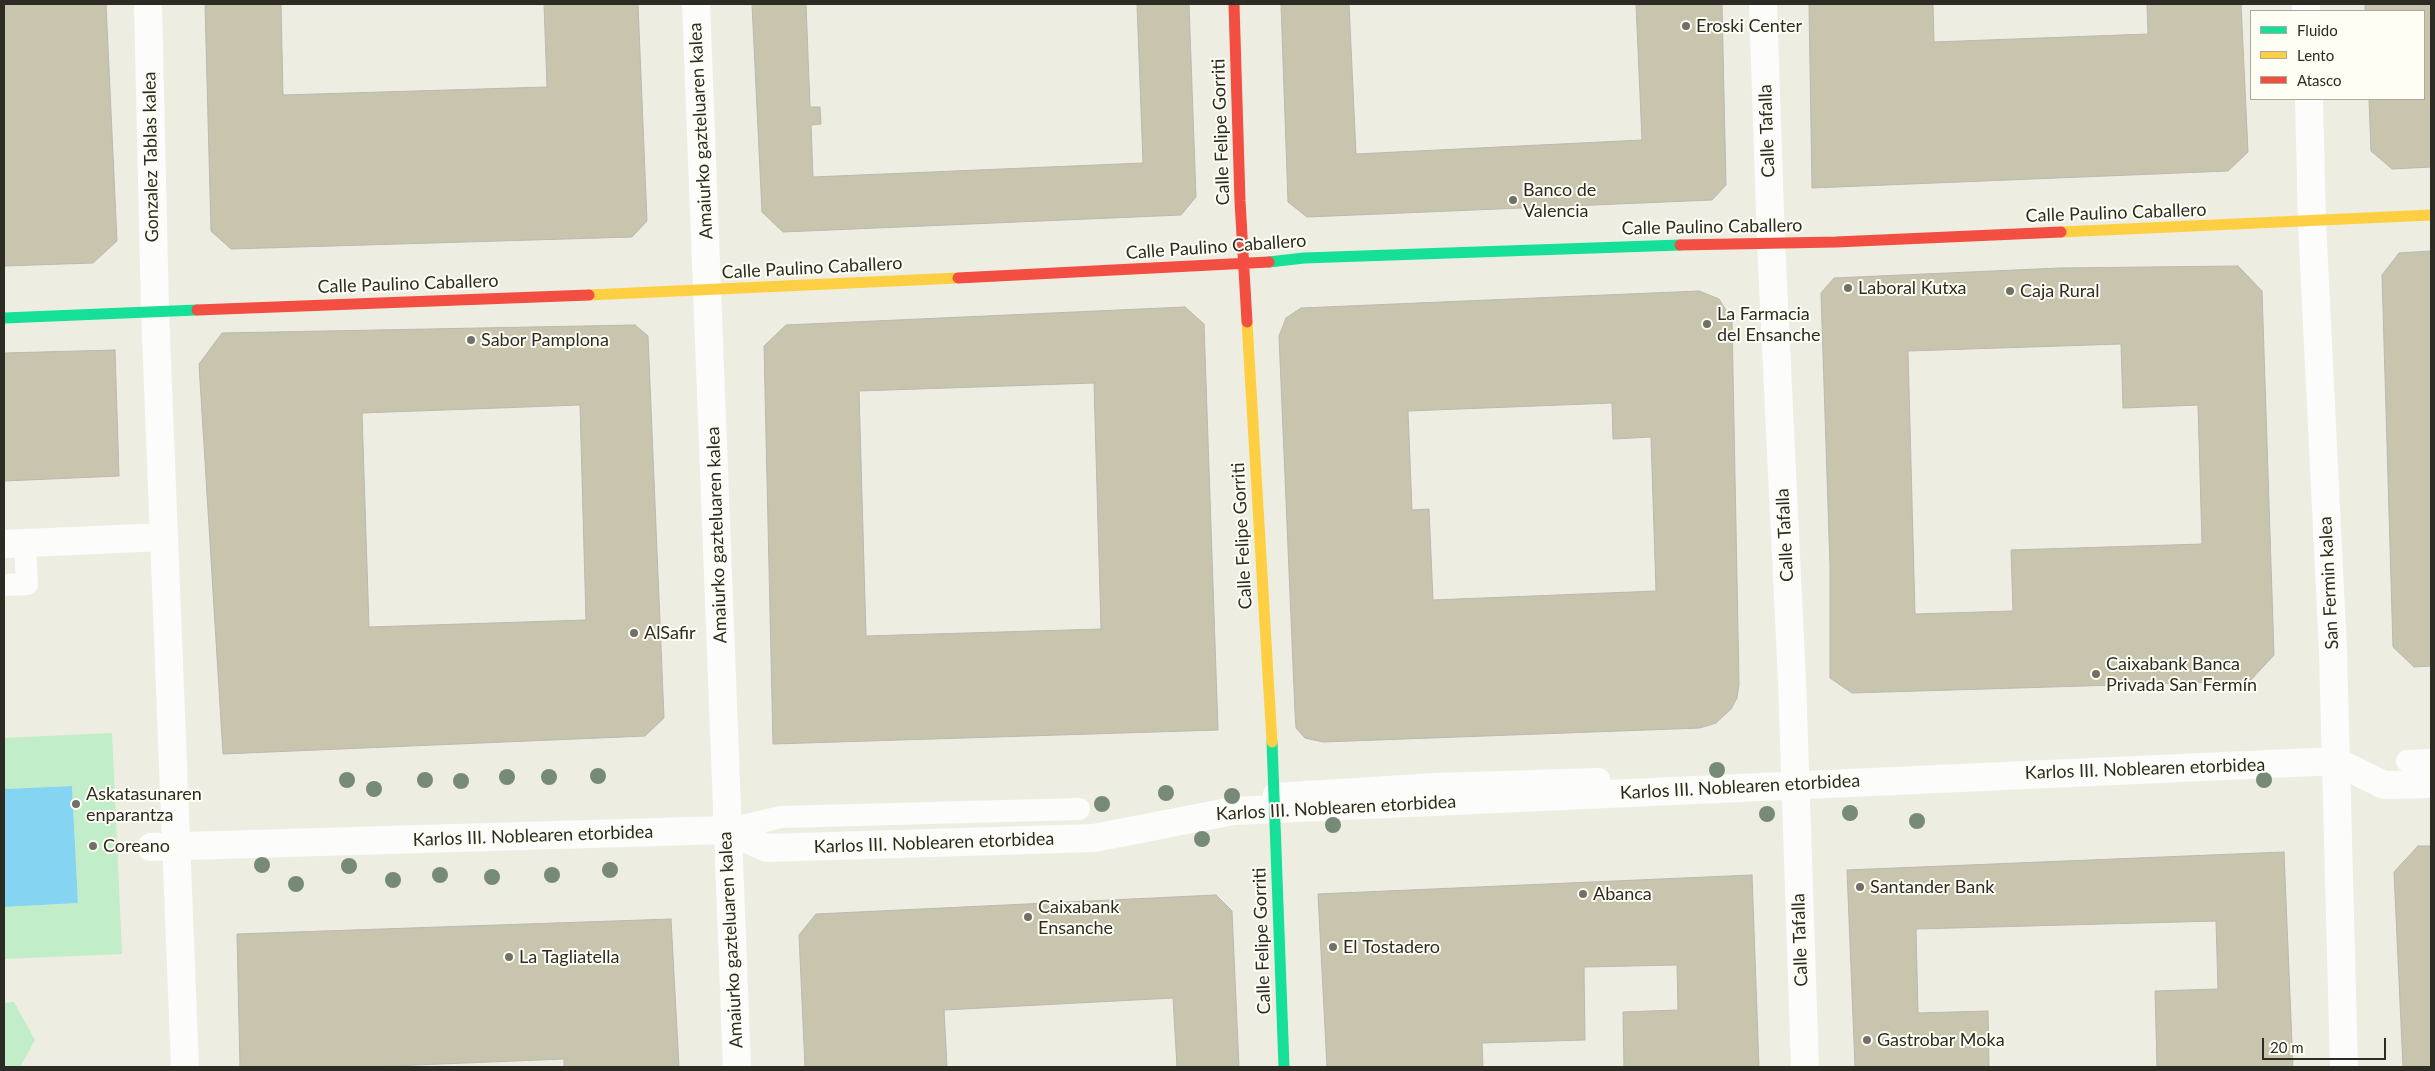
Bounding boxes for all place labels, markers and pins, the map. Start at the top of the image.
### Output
place label: Eroski Center [1696,15,1802,37]
marker: Eroski Center [1680,20,1692,32]
place label: Banco de Valencia [1523,179,1596,222]
marker: Banco de Valencia [1507,194,1519,206]
place label: Laboral Kutxa [1858,277,1967,299]
place label: Caja Rural [2020,280,2099,302]
marker: Laboral Kutxa [1842,282,1854,294]
marker: Caja Rural [2004,285,2016,297]
place label: La Farmacia del Ensanche [1717,303,1821,346]
marker: La Farmacia del Ensanche [1701,318,1713,330]
place label: Sabor Pamplona [481,329,609,351]
marker: Sabor Pamplona [465,334,477,346]
place label: AlSafir [644,622,696,644]
marker: AlSafir [628,627,640,639]
place label: Caixabank Banca Privada San Fermín [2106,653,2257,696]
marker: Caixabank Banca Privada San Fermín [2090,668,2102,680]
place label: Askatasunaren enparantza [86,783,202,826]
marker: Askatasunaren enparantza [70,798,82,810]
place label: Coreano [103,835,170,857]
marker: Coreano [87,840,99,852]
place label: Santander Bank [1870,876,1994,898]
marker: Santander Bank [1854,881,1866,893]
place label: Abanca [1593,883,1652,905]
marker: Abanca [1577,888,1589,900]
place label: Caixabank Ensanche [1038,896,1119,939]
marker: Caixabank Ensanche [1022,911,1034,923]
place label: El Tostadero [1343,936,1440,958]
marker: El Tostadero [1327,941,1339,953]
place label: La Tagliatella [519,946,619,968]
marker: La Tagliatella [503,951,515,963]
place label: Gastrobar Moka [1877,1029,2005,1051]
marker: Gastrobar Moka [1861,1034,1873,1046]

